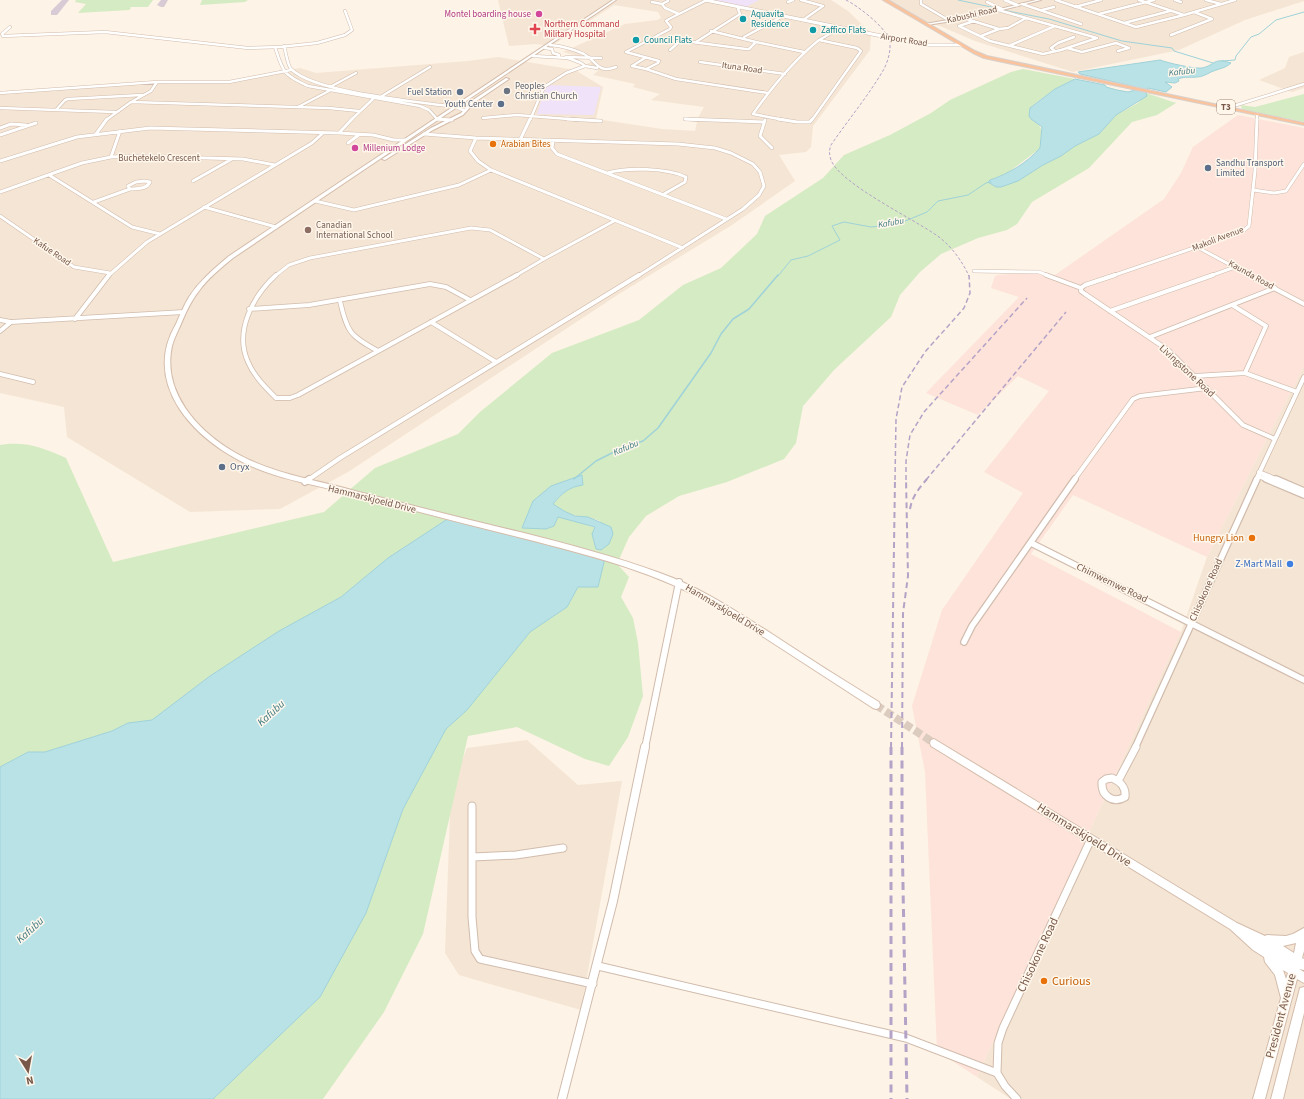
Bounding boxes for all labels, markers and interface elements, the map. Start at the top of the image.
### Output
street label: Kabushi Road [945,3,999,27]
place label: Montel boarding house [445,8,532,21]
place label: Aquavita Residence [751,8,790,31]
marker: Montel boarding house [534,9,544,19]
marker: Aquavita Residence [738,14,748,24]
place label: Northern Command Military Hospital [544,18,619,41]
marker: Northern Command Military Hospital [529,23,541,35]
place label: Zaffico Flats [821,24,866,37]
marker: Zaffico Flats [808,25,818,35]
street label: Airport Road [880,30,928,50]
place label: Council Flats [644,34,692,47]
marker: Council Flats [631,35,641,45]
street label: Ituna Road [721,59,763,77]
water label: Kafubu [1168,64,1196,80]
place label: Peoples Christian Church [515,80,578,103]
place label: Fuel Station [407,86,452,99]
marker: Peoples Christian Church [502,86,512,96]
marker: Fuel Station [455,87,465,97]
place label: Youth Center [444,98,494,111]
marker: Youth Center [496,99,506,109]
road number: T3 [1217,100,1235,114]
place label: Arabian Bites [501,138,551,151]
marker: Arabian Bites [488,139,498,149]
place label: Millenium Lodge [363,142,426,155]
marker: Millenium Lodge [350,143,360,153]
street label: Buchetekelo Crescent [118,152,200,165]
place label: Sandhu Transport Limited [1216,157,1283,180]
marker: Sandhu Transport Limited [1203,163,1213,173]
water label: Kafubu [877,214,905,232]
place label: Canadian International School [316,219,393,242]
street label: Makoli Avenue [1190,223,1246,255]
marker: Canadian International School [303,225,313,235]
street label: Kafue Road [31,235,73,269]
street label: Kaunda Road [1226,257,1276,293]
street label: Livingstone Road [1156,341,1218,401]
water label: Kafubu [611,437,641,459]
place label: Oryx [230,460,250,474]
marker: Oryx [217,462,227,472]
street label: Hammarskjoeld Drive [327,481,418,517]
place label: Hungry Lion [1193,531,1244,545]
marker: Hungry Lion [1247,533,1257,543]
street label: Chisokone Road [1186,556,1226,624]
place label: Z-Mart Mall [1235,557,1282,571]
marker: Z-Mart Mall [1285,559,1295,569]
street label: Chimwemwe Road [1074,560,1150,606]
street label: Hammarskjoeld Drive [683,581,767,639]
water label: Kafubu [254,696,288,729]
street label: Hammarskjoeld Drive [1034,799,1134,871]
water label: Kafubu [13,913,47,946]
street label: Chisokone Road [1013,915,1063,995]
street label: President Avenue [1261,972,1301,1060]
place label: Curious [1052,973,1090,990]
marker: Curious [1039,976,1049,986]
north arrow [8,1051,48,1091]
text: N [25,1072,35,1088]

